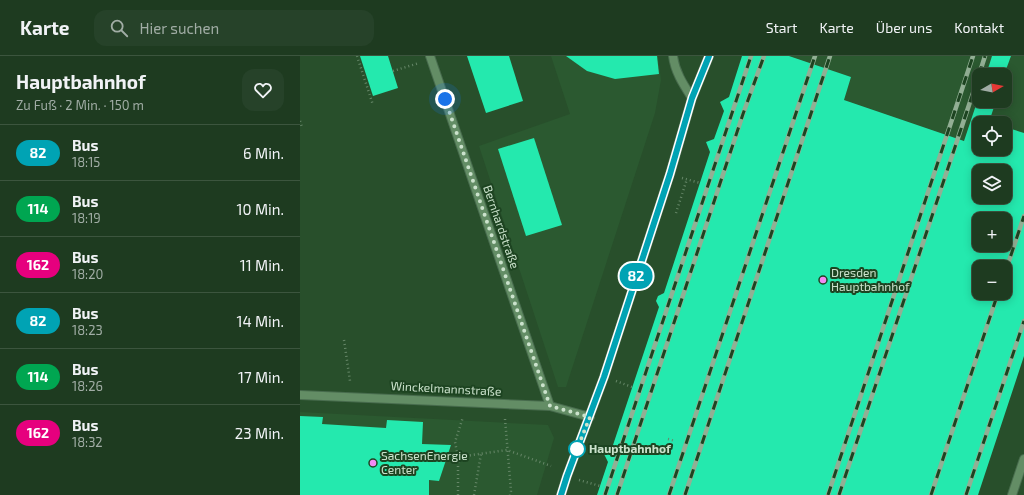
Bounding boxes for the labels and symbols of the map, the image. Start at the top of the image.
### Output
north arrow [972,68,1012,108]
your location [435,89,455,109]
street label: Bernhardstraße [481,183,523,270]
line badge: 82 [618,263,654,289]
place label: Dresden Hauptbahnhof [831,265,910,293]
marker: Dresden Hauptbahnhof [818,275,828,285]
street label: Winckelmannstraße [390,378,502,398]
marker: Hauptbahnhof [568,440,586,458]
place label: Hauptbahnhof [589,441,672,455]
place label: SachsenEnergie Center [381,448,468,476]
marker: SachsenEnergie Center [368,458,378,468]

